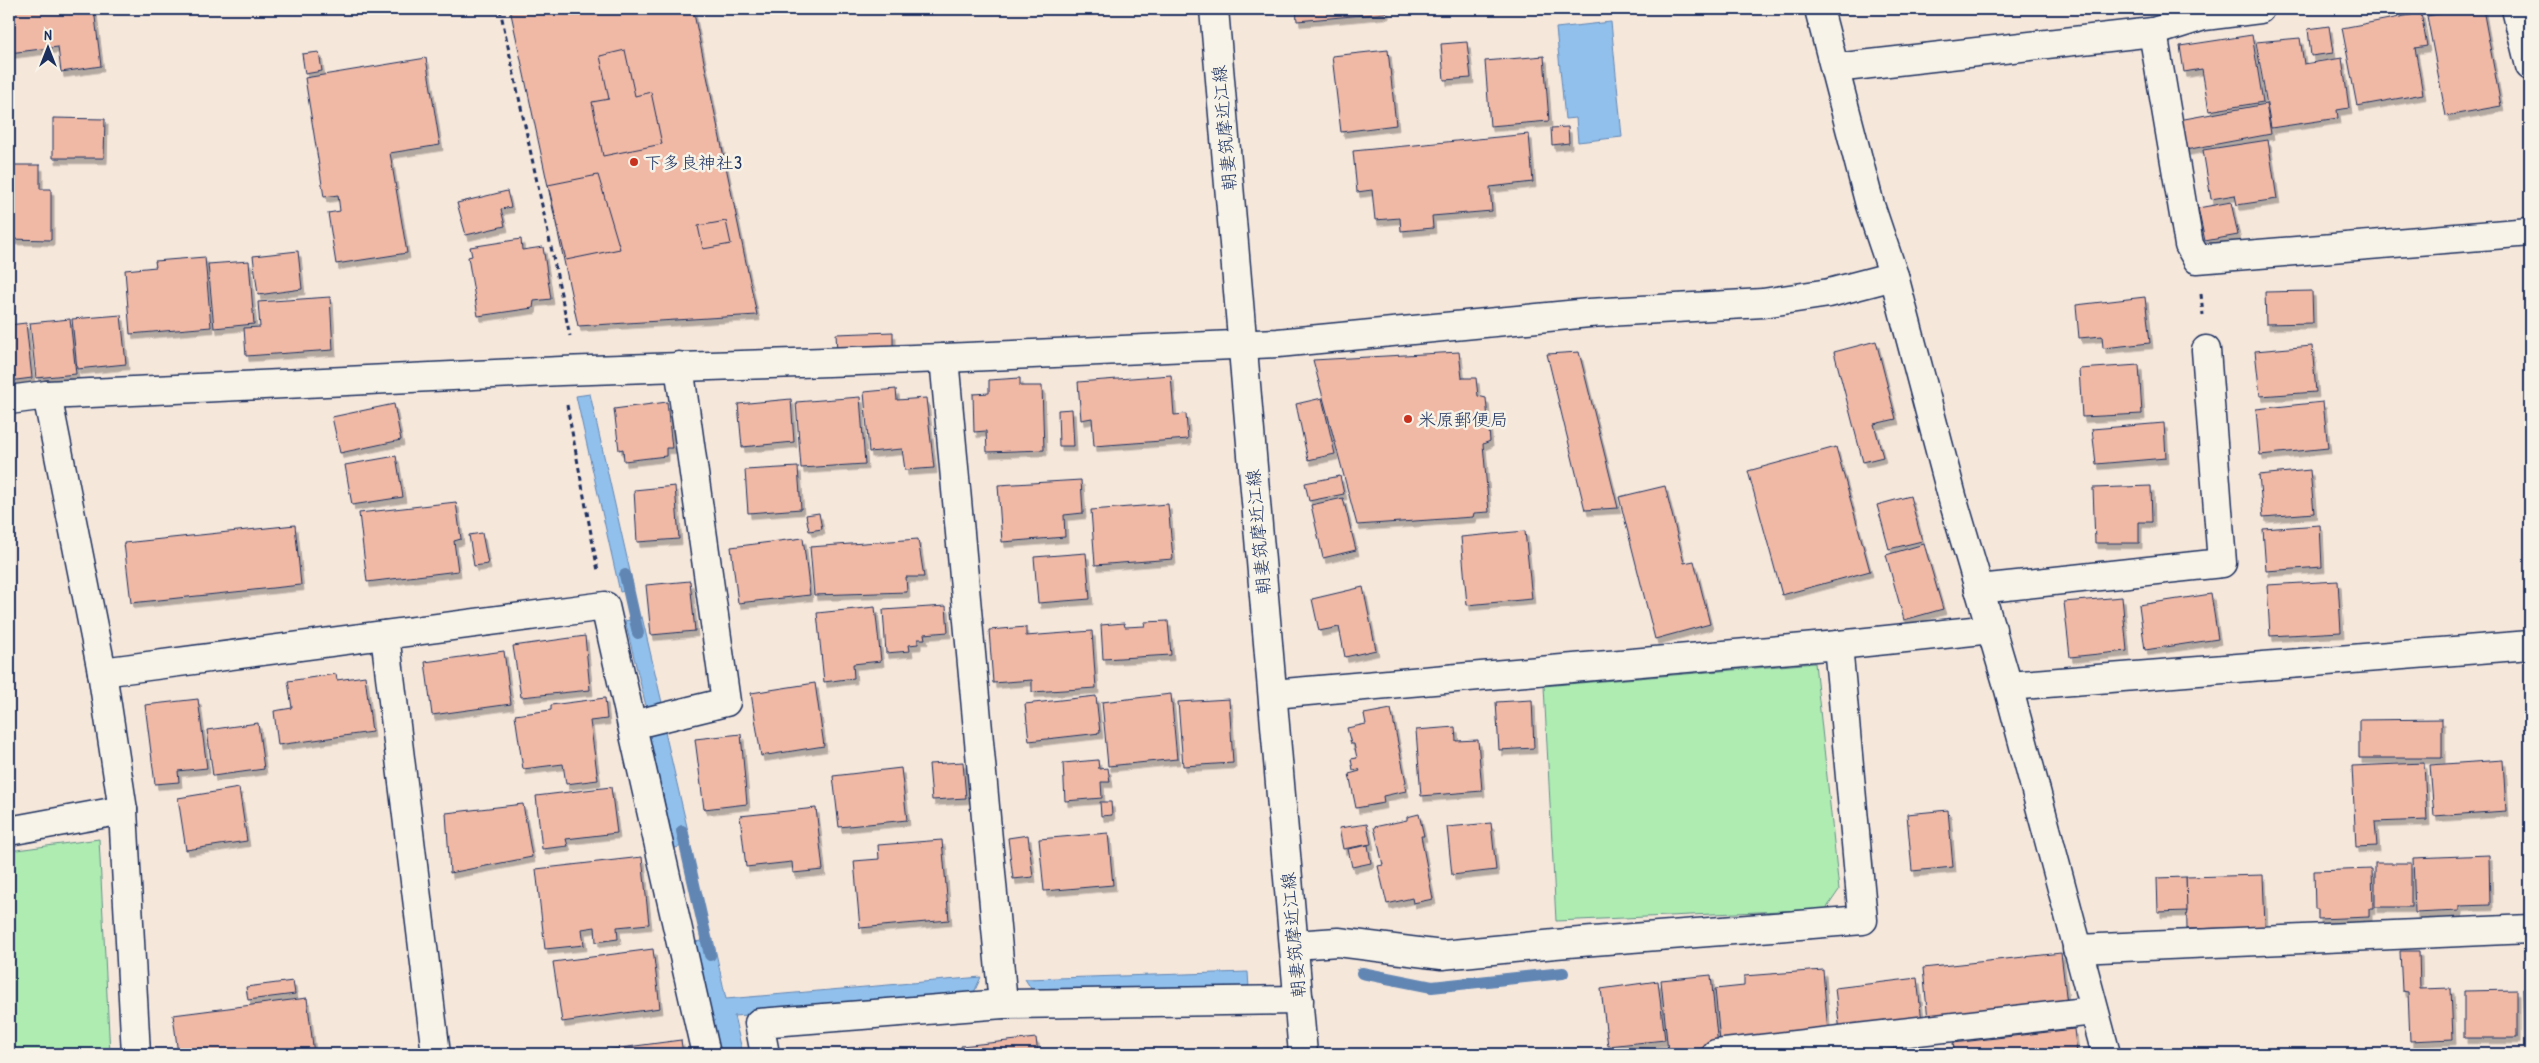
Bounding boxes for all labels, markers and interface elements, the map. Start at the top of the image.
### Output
north arrow [22,22,72,72]
text: N [44,25,52,44]
street label: 朝妻筑摩近江線 [1206,64,1242,192]
place label: 下多良神社3 [644,150,742,175]
marker: 下多良神社3 [628,156,640,168]
place label: 米原郵便局 [1418,407,1508,432]
marker: 米原郵便局 [1402,413,1414,425]
street label: 朝妻筑摩近江線 [1240,468,1276,596]
street label: 朝妻筑摩近江線 [1275,871,1311,999]

